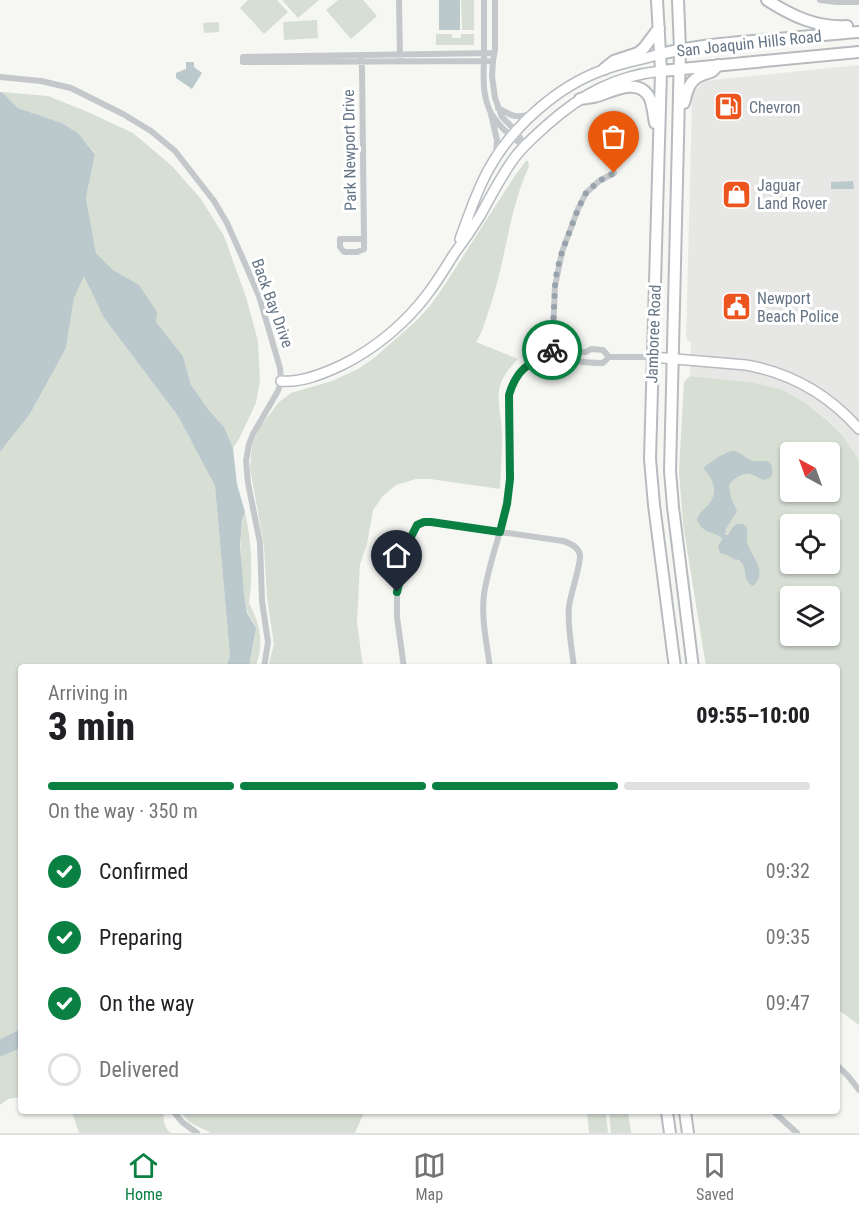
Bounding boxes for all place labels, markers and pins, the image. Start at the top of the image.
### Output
fuel station icon: Chevron [712,91,744,123]
place label: Chevron [749,98,801,117]
pin [588,111,639,173]
place label: Jaguar Land Rover [757,176,827,213]
shop icon: Jaguar Land Rover [720,178,752,210]
place label: Newport Beach Police [757,289,839,326]
public building icon: Newport Beach Police [720,291,752,323]
pin [371,530,422,592]

